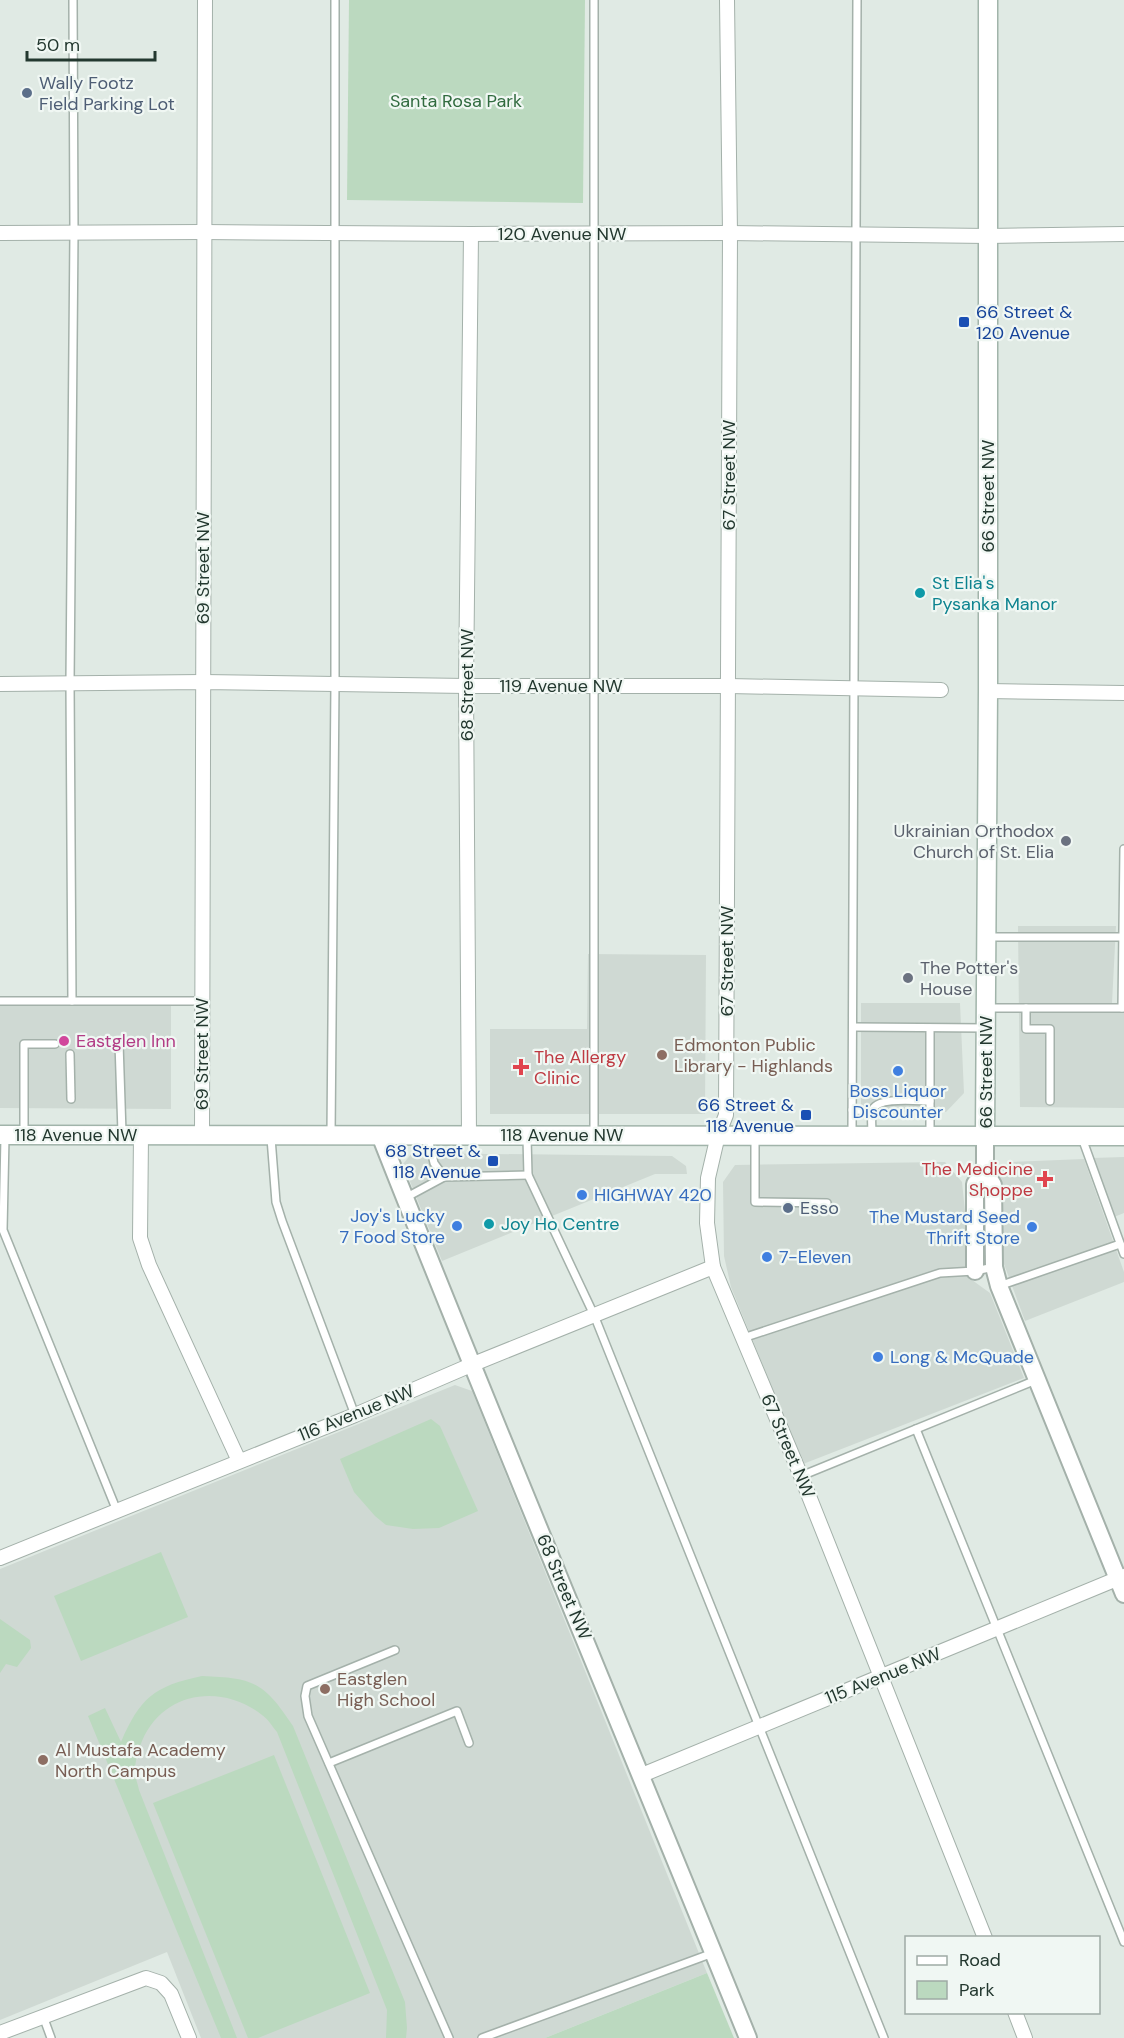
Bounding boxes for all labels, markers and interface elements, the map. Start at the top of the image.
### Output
scale bar [27,24,154,62]
text: 50 m [36,33,80,57]
place label: Wally Footz Field Parking Lot [39,71,175,116]
marker: Wally Footz Field Parking Lot [20,86,34,100]
park label: Santa Rosa Park [390,89,522,113]
street label: 120 Avenue NW [498,222,626,246]
place label: 66 Street & 120 Avenue [976,300,1072,345]
marker: 66 Street & 120 Avenue [957,315,971,329]
street label: 67 Street NW [717,420,741,530]
street label: 66 Street NW [976,439,1000,553]
street label: 69 Street NW [191,512,215,624]
place label: St Elia's Pysanka Manor [932,571,1058,616]
marker: St Elia's Pysanka Manor [913,586,927,600]
street label: 68 Street NW [455,629,479,741]
street label: 119 Avenue NW [499,674,623,698]
place label: Ukrainian Orthodox Church of St. Elia [894,819,1054,864]
marker: Ukrainian Orthodox Church of St. Elia [1059,834,1073,848]
street label: 67 Street NW [715,906,739,1016]
place label: The Potter's House [920,956,1018,1001]
marker: The Potter's House [901,971,915,985]
street label: 69 Street NW [190,998,214,1110]
street label: 66 Street NW [974,1015,998,1129]
place label: Eastglen Inn [76,1029,176,1053]
place label: Edmonton Public Library - Highlands [674,1033,833,1078]
marker: Eastglen Inn [57,1034,71,1048]
place label: The Allergy Clinic [534,1045,626,1090]
marker: Edmonton Public Library - Highlands [655,1048,669,1062]
marker: The Allergy Clinic [512,1058,530,1076]
marker: Boss Liquor Discounter [891,1064,905,1078]
place label: Boss Liquor Discounter [849,1079,947,1124]
place label: 66 Street & 118 Avenue [698,1093,794,1138]
marker: 66 Street & 118 Avenue [799,1108,813,1122]
street label: 118 Avenue NW [15,1123,137,1147]
street label: 118 Avenue NW [501,1123,623,1147]
place label: 68 Street & 118 Avenue [385,1139,481,1184]
marker: 68 Street & 118 Avenue [486,1154,500,1168]
place label: The Medicine Shoppe [921,1157,1033,1202]
marker: The Medicine Shoppe [1038,1172,1052,1186]
place label: HIGHWAY 420 [594,1183,712,1207]
marker: HIGHWAY 420 [575,1188,589,1202]
place label: Esso [800,1196,839,1220]
marker: Esso [781,1201,795,1215]
place label: Joy's Lucky 7 Food Store [339,1204,445,1249]
place label: The Mustard Seed Thrift Store [869,1205,1020,1250]
place label: Joy Ho Centre [501,1212,620,1236]
marker: Joy Ho Centre [482,1217,496,1231]
marker: Joy's Lucky 7 Food Store [450,1219,464,1233]
marker: The Mustard Seed Thrift Store [1025,1220,1039,1234]
place label: 7-Eleven [779,1245,851,1269]
marker: 7-Eleven [760,1250,774,1264]
place label: Long & McQuade [890,1345,1034,1369]
marker: Long & McQuade [871,1350,885,1364]
street label: 116 Avenue NW [294,1379,418,1447]
street label: 67 Street NW [755,1390,821,1502]
street label: 68 Street NW [531,1530,597,1644]
street label: 115 Avenue NW [822,1642,944,1710]
place label: Eastglen High School [337,1667,435,1712]
marker: Eastglen High School [318,1682,332,1696]
place label: Al Mustafa Academy North Campus [55,1738,226,1783]
marker: Al Mustafa Academy North Campus [36,1753,50,1767]
legend [905,1936,1100,2014]
text: Road [959,1948,1001,1972]
text: Park [959,1978,995,2002]

